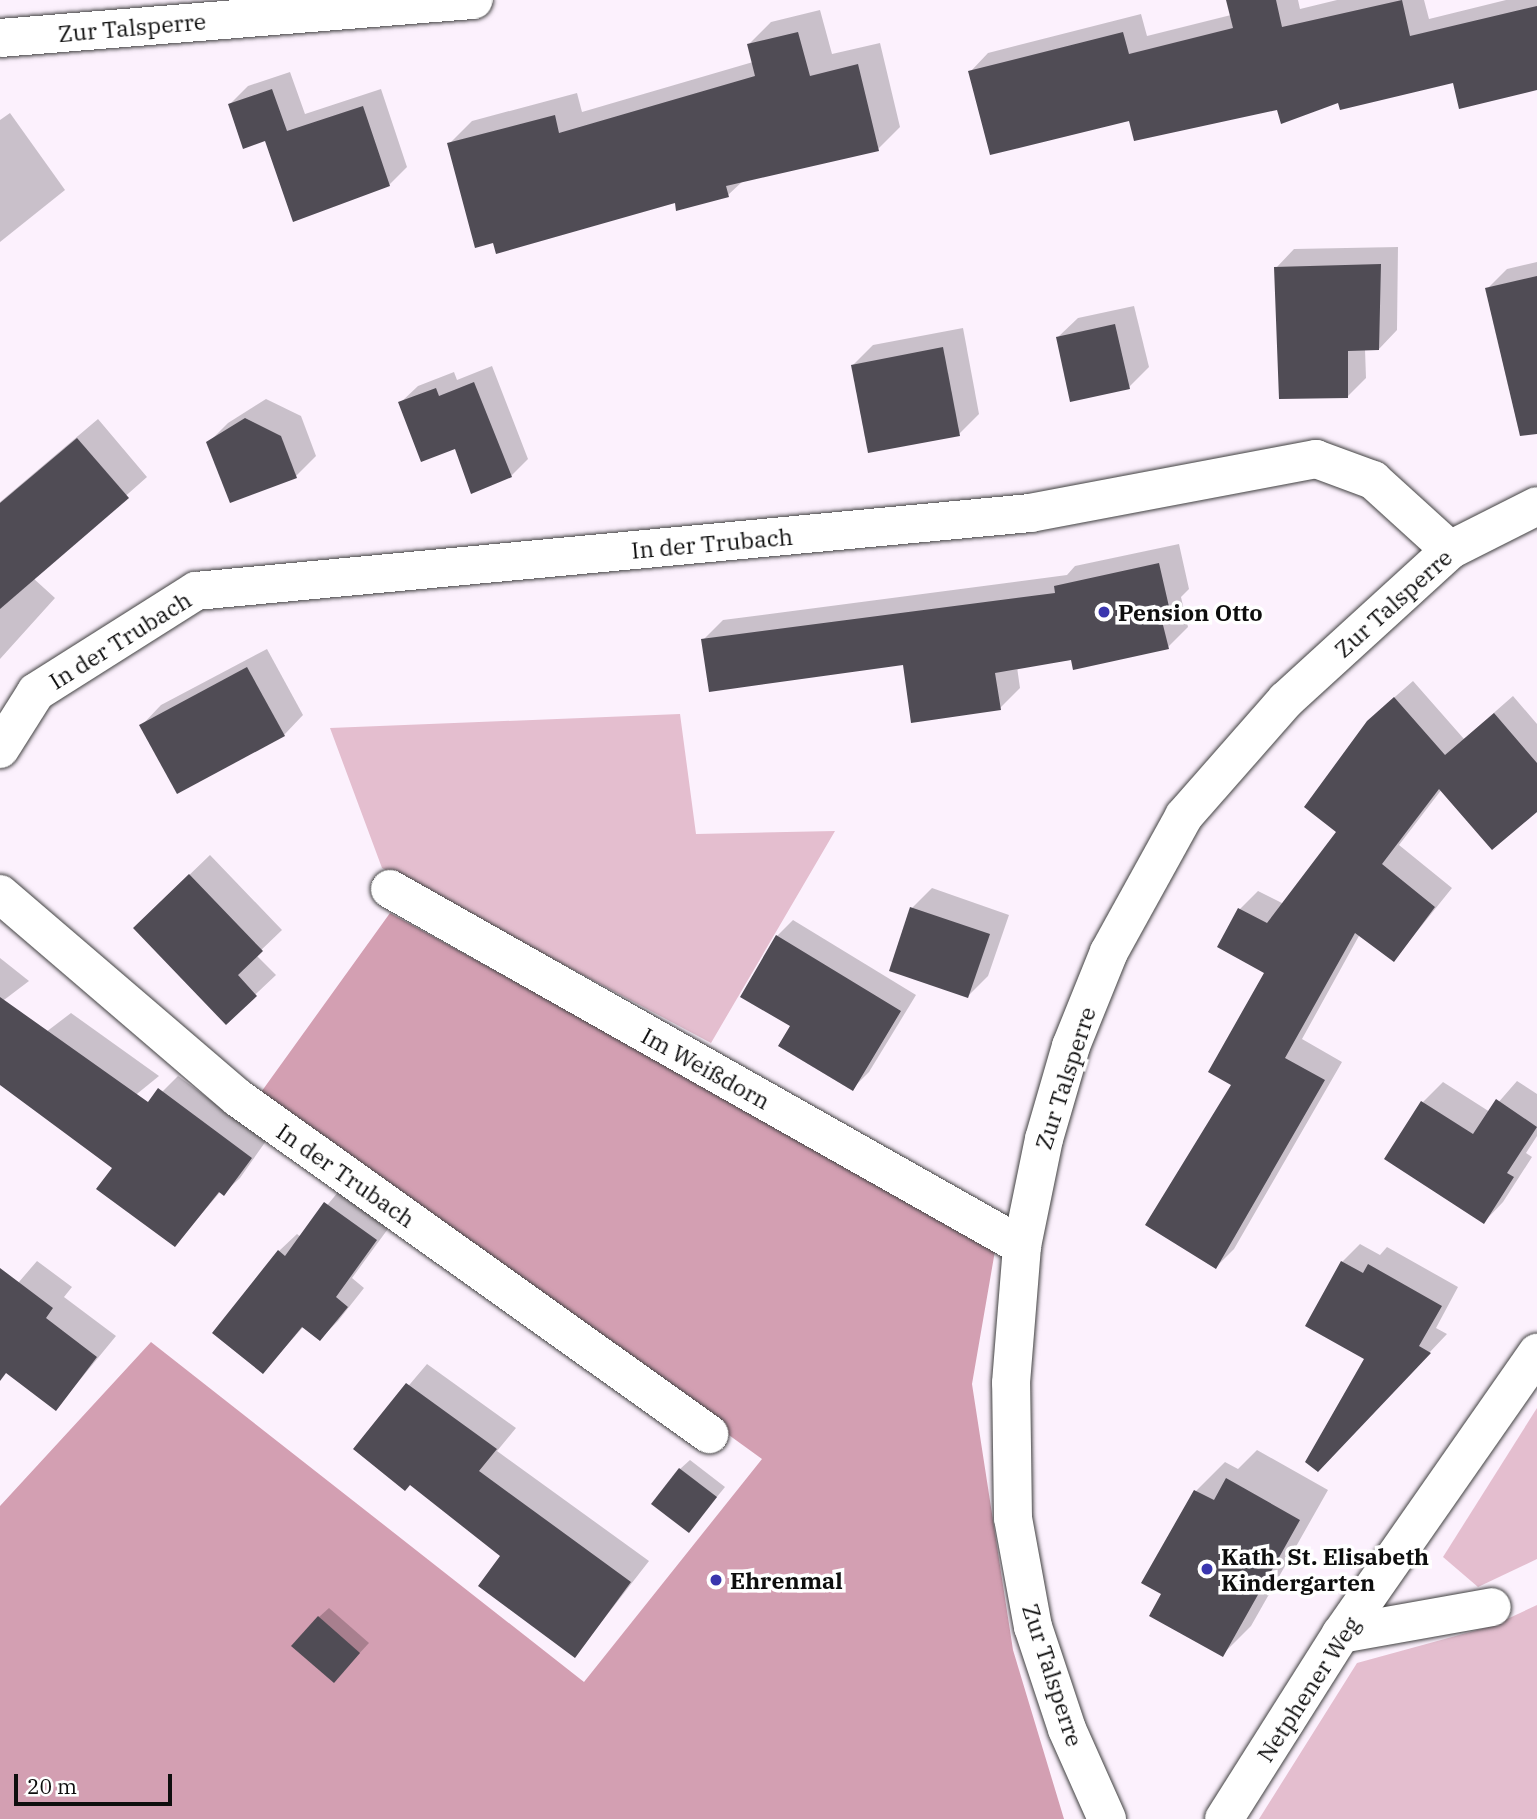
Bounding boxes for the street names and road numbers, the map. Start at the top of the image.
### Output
street label: Zur Talsperre [57,7,207,47]
street label: In der Trubach [630,522,794,564]
street label: Zur Talsperre [1329,543,1457,663]
street label: In der Trubach [44,585,196,695]
street label: Zur Talsperre [1029,1003,1101,1153]
street label: Im Weißdorn [637,1021,775,1115]
street label: In der Trubach [272,1117,420,1233]
street label: Zur Talsperre [1017,1600,1089,1750]
street label: Netphener Weg [1251,1611,1365,1767]

